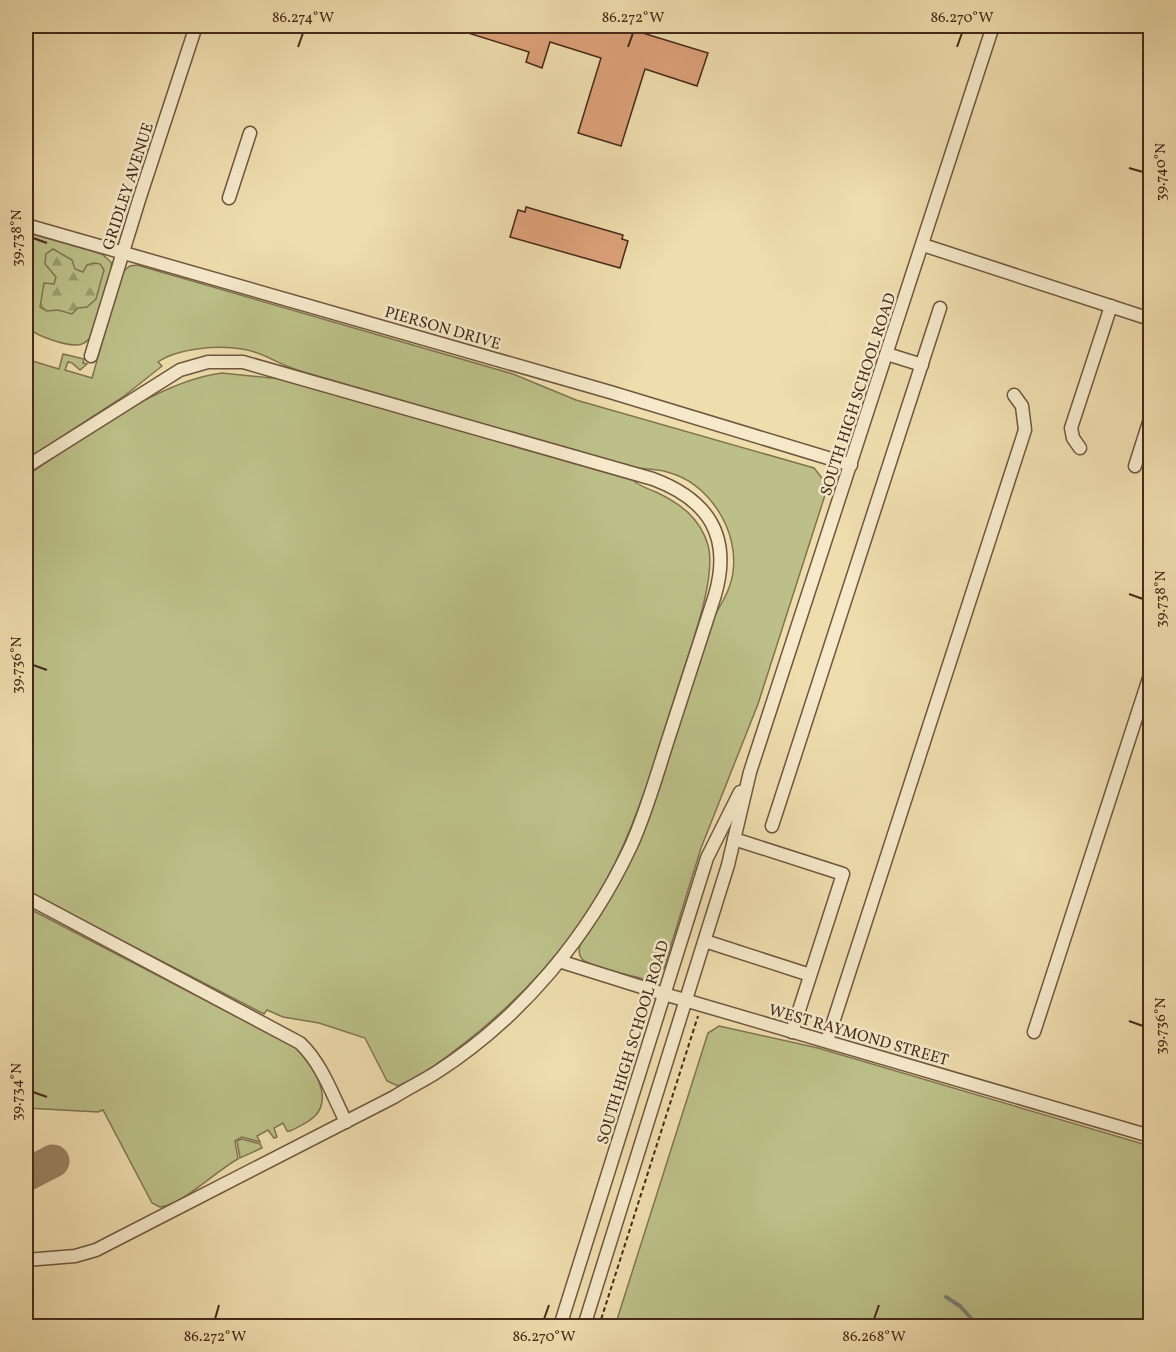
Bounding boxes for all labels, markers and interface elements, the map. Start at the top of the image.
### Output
text: 86.274°W [272,8,334,29]
text: 86.272°W [602,8,664,29]
text: 86.270°W [930,8,994,29]
street label: GRIDLEY AVENUE [98,120,160,253]
text: 39.740°N [1151,143,1172,201]
text: 39.738°N [7,209,28,267]
street label: SOUTH HIGH SCHOOL ROAD [816,290,902,499]
street label: PIERSON DRIVE [382,302,503,356]
text: 39.738°N [1151,570,1172,628]
text: 39.736°N [7,636,28,694]
street label: SOUTH HIGH SCHOOL ROAD [592,938,676,1147]
text: 39.736°N [1151,997,1172,1055]
street label: WEST RAYMOND STREET [766,1000,951,1072]
text: 39.734°N [7,1063,28,1121]
text: 86.272°W [184,1327,246,1348]
text: 86.270°W [512,1327,576,1348]
text: 86.268°W [842,1327,906,1348]

